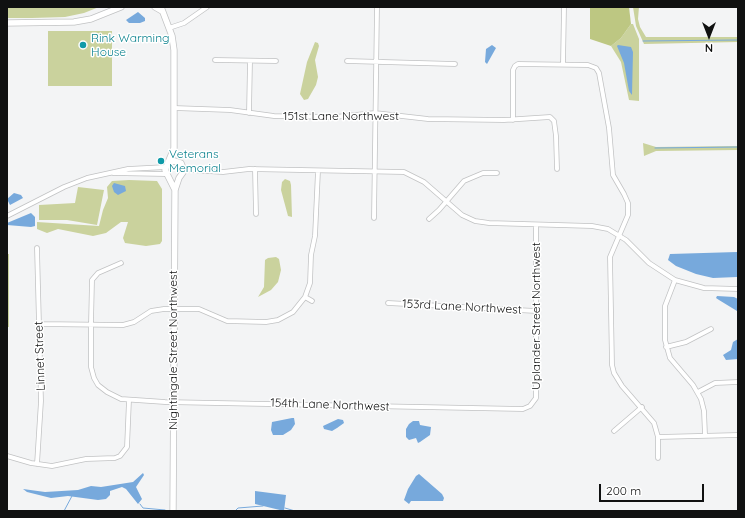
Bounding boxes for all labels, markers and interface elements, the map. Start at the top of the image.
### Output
north arrow [689,16,729,56]
place label: Rink Warming House [91,31,170,59]
marker: Rink Warming House [78,40,88,50]
text: N [705,41,713,55]
street label: 151st Lane Northwest [283,109,399,123]
place label: Veterans Memorial [169,147,221,175]
marker: Veterans Memorial [156,156,166,166]
street label: Uplander Street Northwest [529,242,543,390]
street label: Nightingale Street Northwest [166,270,180,430]
street label: 153rd Lane Northwest [402,297,522,317]
street label: Linnet Street [32,321,48,391]
street label: 154th Lane Northwest [270,396,390,414]
scale bar [601,476,706,502]
text: 200 m [606,483,641,498]

